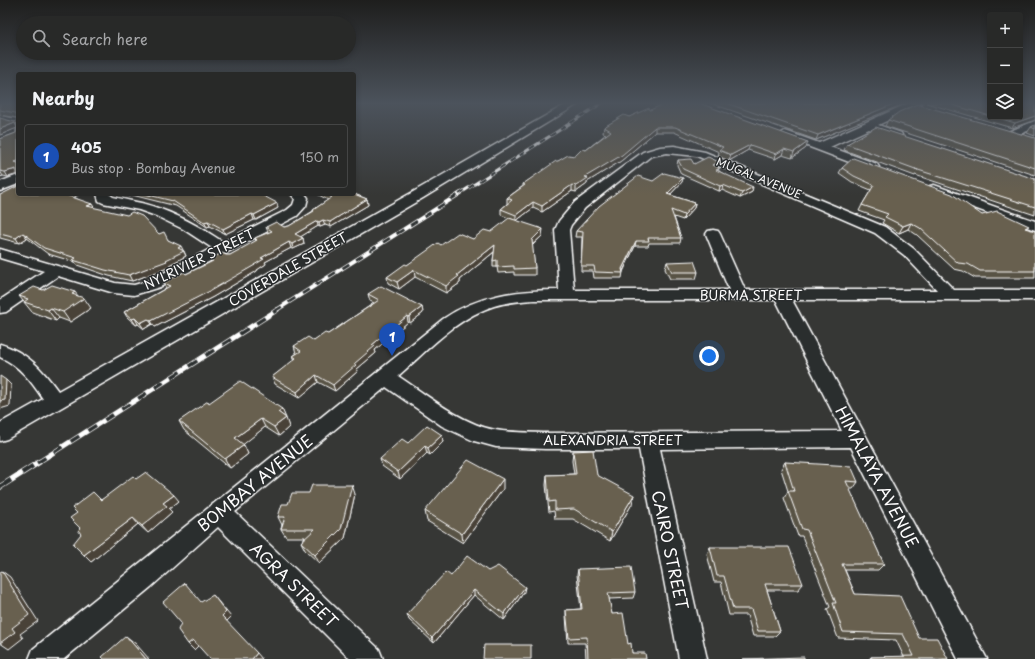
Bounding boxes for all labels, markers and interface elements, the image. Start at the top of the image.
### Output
map controls [987,12,1023,120]
button: + [987,12,1023,48]
search box [16,16,356,60]
icon: search [30,27,52,49]
text: Search here [62,27,148,50]
button: − [987,48,1023,84]
button: layers [987,84,1023,120]
text: Nearby [32,85,94,111]
text: 405 [71,135,102,158]
text: 1 [43,147,49,166]
text: 150 m [300,147,339,166]
street label: MUGAL AVENUE [714,153,805,203]
text: Bus stop · Bombay Avenue [71,158,236,177]
street label: NYLRIVIER STREET [140,223,258,294]
street label: COVERDALE STREET [225,227,351,310]
street label: BURMA STREET [700,285,803,304]
pin: 1 [379,323,405,356]
your location [699,346,719,366]
street label: HIMALAYA AVENUE [830,401,926,552]
street label: BOMBAY AVENUE [192,428,317,536]
street label: ALEXANDRIA STREET [543,430,683,449]
street label: CAIRO STREET [647,488,695,612]
street label: AGRA STREET [245,536,344,633]

